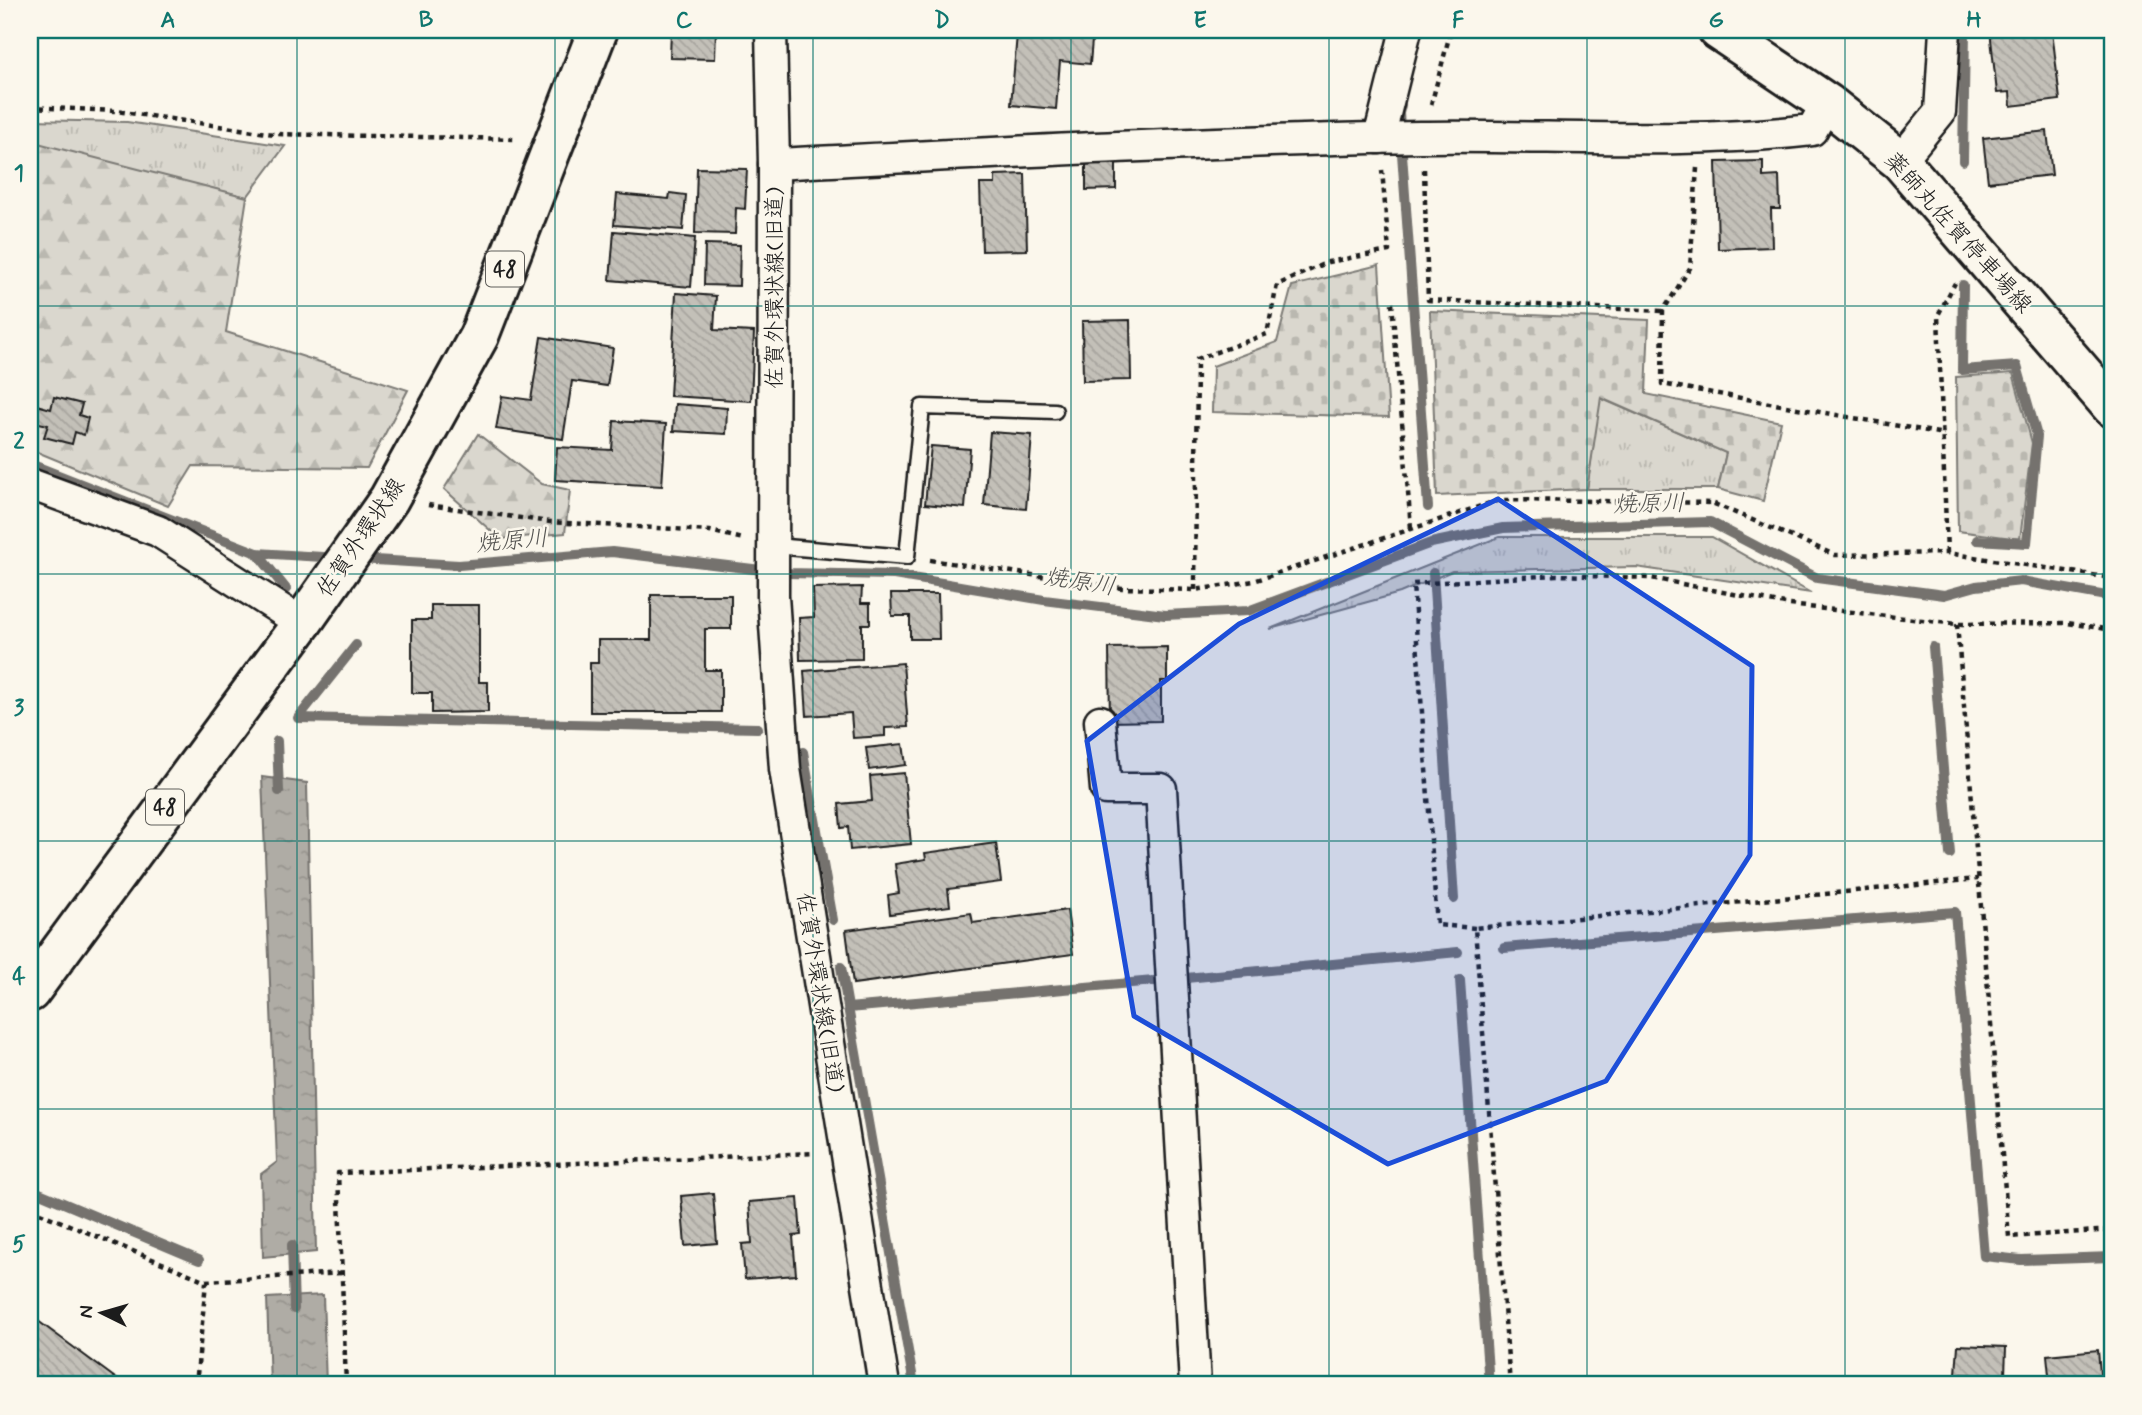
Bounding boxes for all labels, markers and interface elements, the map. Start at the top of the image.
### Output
text: A [160,6,176,36]
text: B [419,6,434,36]
text: C [676,6,693,36]
text: D [934,6,950,36]
text: E [1193,6,1207,36]
text: F [1452,6,1464,36]
text: G [1708,6,1724,36]
text: H [1966,6,1982,36]
street label: 薬師丸佐賀停車場線 [1877,146,2038,320]
text: 1 [14,159,24,189]
street label: 佐賀外環状線(旧道) [761,187,791,389]
road number: 48 [486,252,524,286]
text: 2 [13,427,25,457]
street label: 佐賀外環状線 [311,473,413,604]
water label: 焼原川 [1613,488,1685,521]
water label: 焼原川 [475,523,549,560]
water label: 焼原川 [1042,562,1118,603]
text: 3 [14,694,25,724]
road number: 48 [146,790,184,824]
street label: 佐賀外環状線(旧道) [788,890,850,1094]
text: 4 [12,962,26,992]
text: 5 [12,1230,26,1260]
north arrow [66,1278,136,1348]
text: N [74,1304,100,1319]

